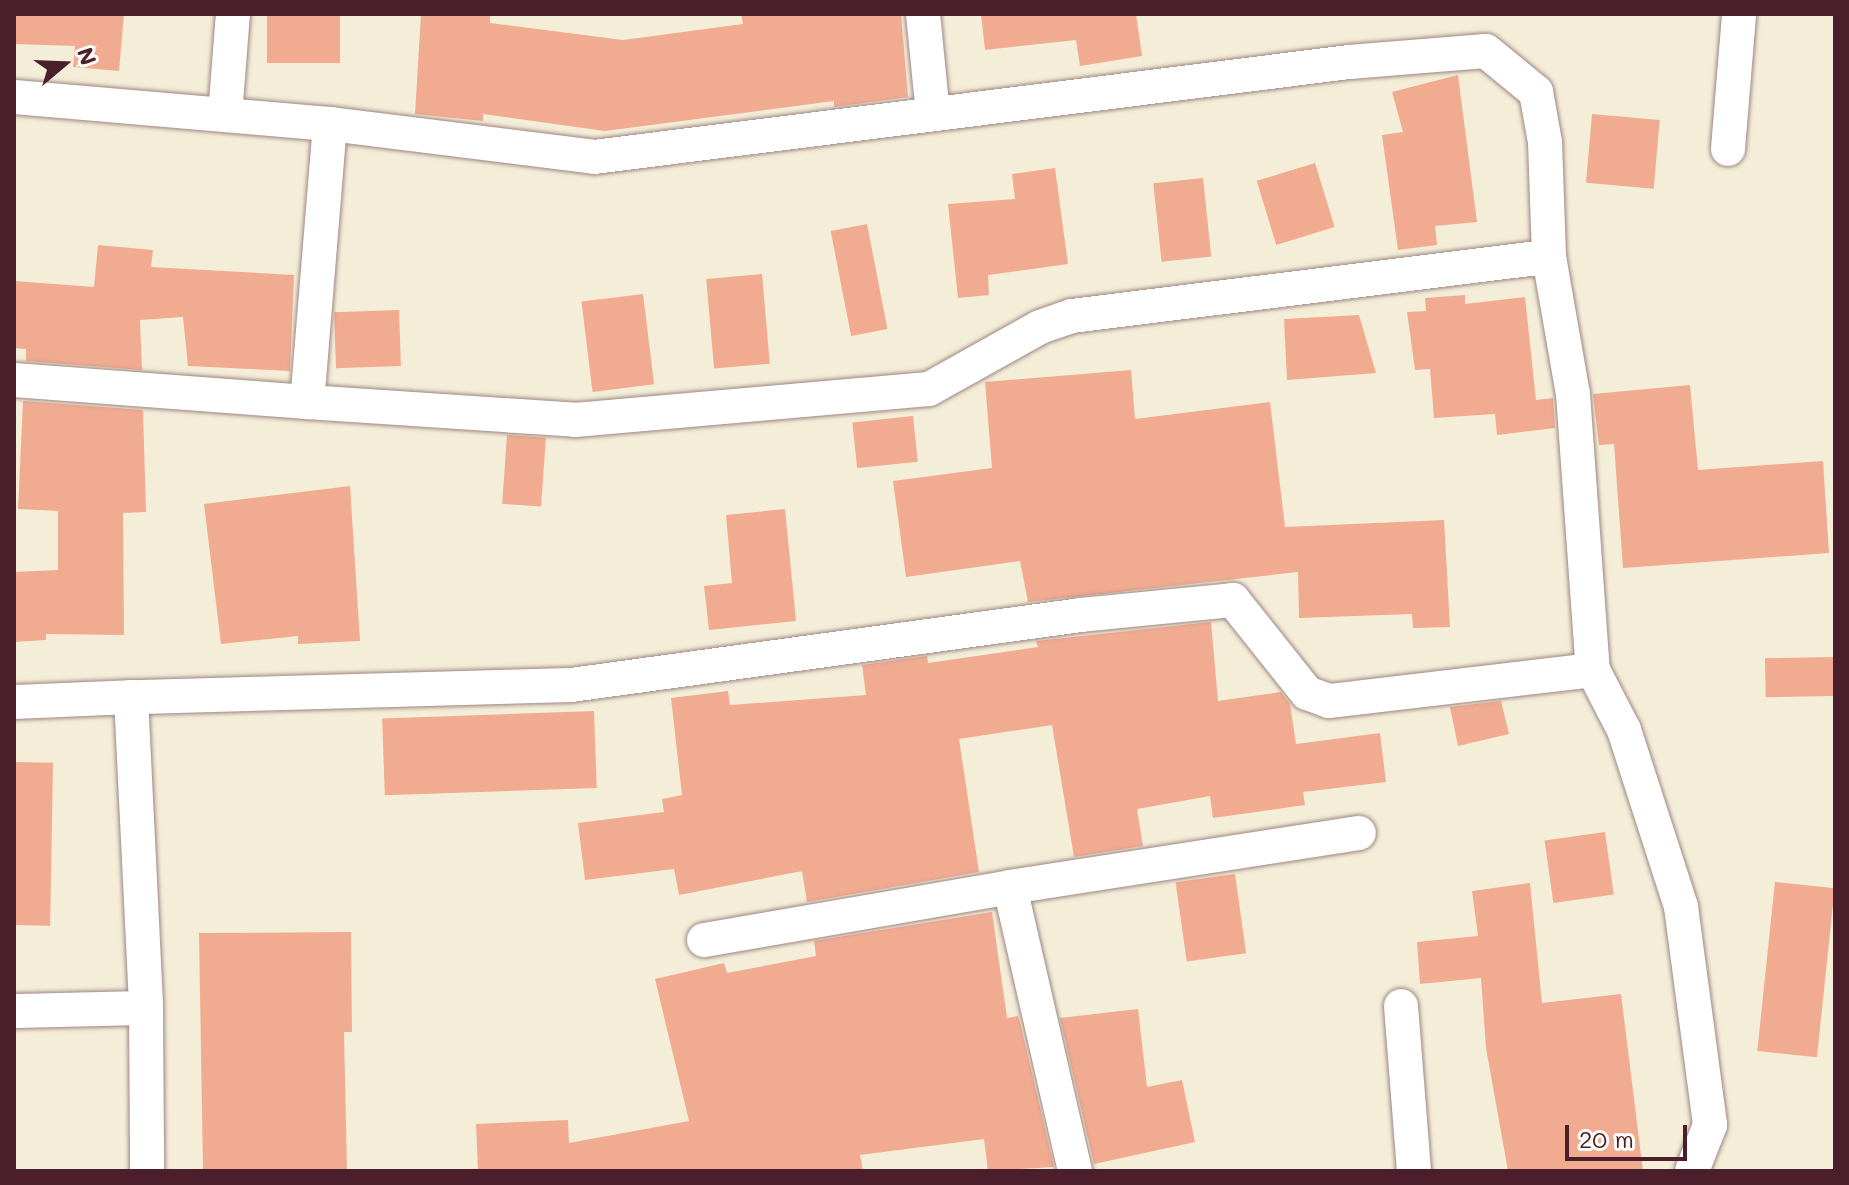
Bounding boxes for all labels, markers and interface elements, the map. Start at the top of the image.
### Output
north arrow [24,24,104,104]
text: N [71,43,104,69]
scale bar [1569,1109,1691,1159]
text: 20 m [1579,1123,1634,1154]

